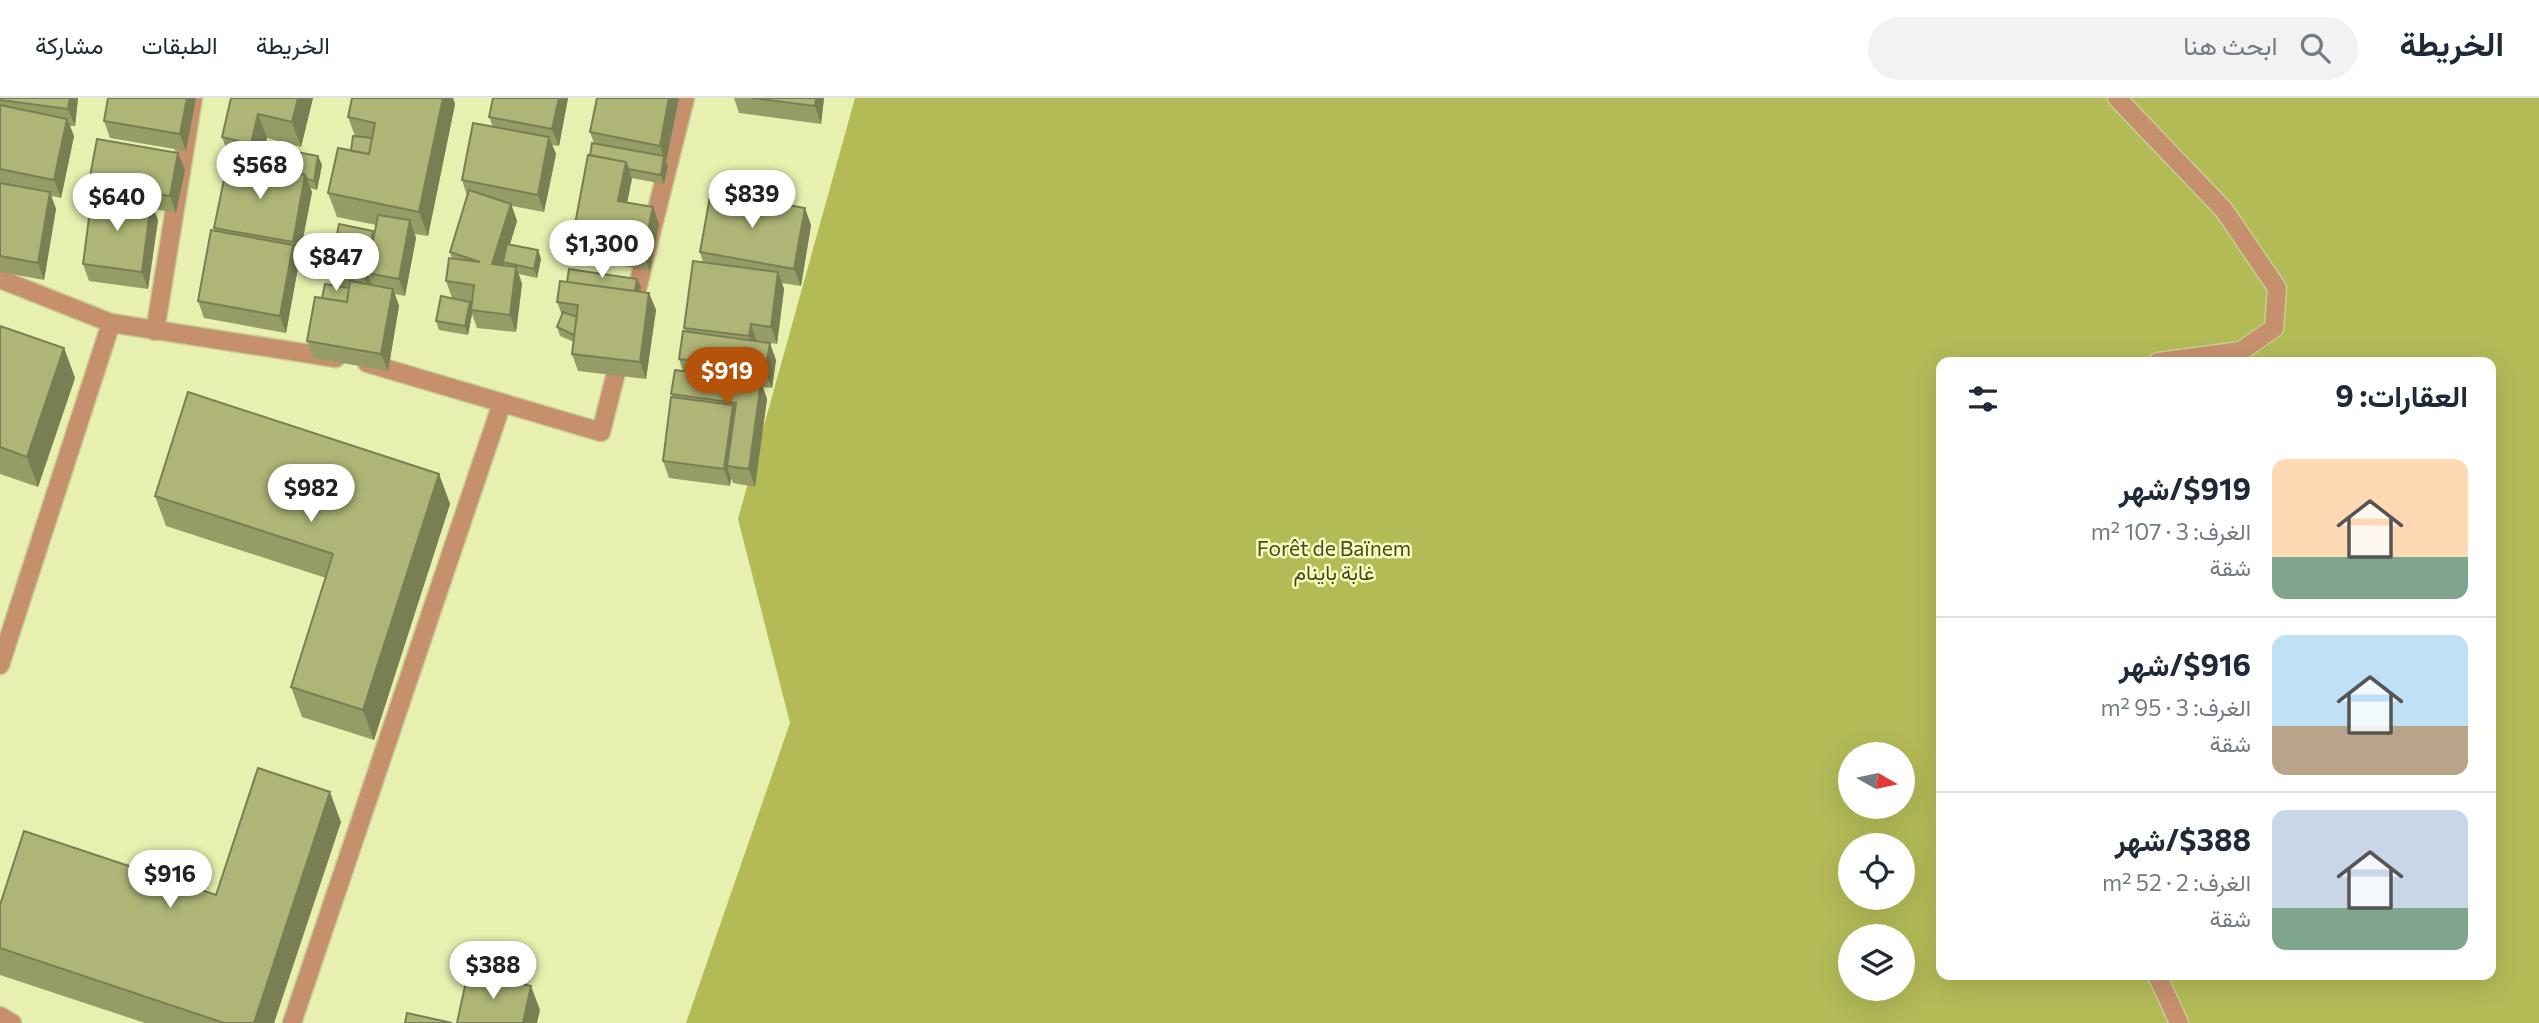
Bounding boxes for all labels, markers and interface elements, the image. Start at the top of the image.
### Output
search box [1868,17,2358,80]
text: الخريطة [2400,22,2504,63]
text: ابحث هنا [2183,29,2278,60]
icon: search [2296,29,2334,67]
text: مشاركة [35,30,103,59]
text: الطبقات [141,30,218,59]
text: الخريطة [256,30,330,59]
pin: $568 [219,141,301,201]
text: $568 [232,150,288,178]
pin: $839 [711,170,793,230]
pin: $640 [76,174,158,233]
text: $839 [725,179,779,207]
text: $640 [89,182,145,210]
pin: $1,300 [545,220,659,280]
text: $1,300 [565,229,639,257]
pin: $847 [295,234,377,293]
text: $847 [309,242,363,270]
pin: $919 [686,348,768,407]
text: $919 [701,356,753,384]
text: العقارات: 9 [2335,376,2468,413]
icon: filters [1964,380,2002,418]
pin: $982 [270,464,352,524]
text: $919/شهر [2119,469,2251,506]
text: $982 [284,473,338,501]
icon: home [2328,487,2412,571]
text: الغرف: 3 · 107 m² [2091,517,2251,545]
park label: Forêt de Baïnem غابة باينام [1257,535,1411,587]
text: شقة [2209,553,2251,581]
text: $916/شهر [2119,645,2251,682]
icon: home [2328,663,2412,747]
text: الغرف: 3 · 95 m² [2101,693,2251,721]
text: شقة [2209,729,2251,757]
north arrow [1838,742,1914,819]
map controls [1838,742,1915,1001]
text: $388/شهر [2115,820,2251,857]
button: locate [1838,833,1915,910]
icon: home [2328,838,2412,922]
pin: $916 [129,850,211,910]
text: $916 [144,859,196,887]
text: الغرف: 2 · 52 m² [2102,868,2251,896]
text: شقة [2209,904,2251,932]
button: layers [1838,924,1915,1001]
pin: $388 [452,942,534,1001]
text: $388 [465,950,521,978]

